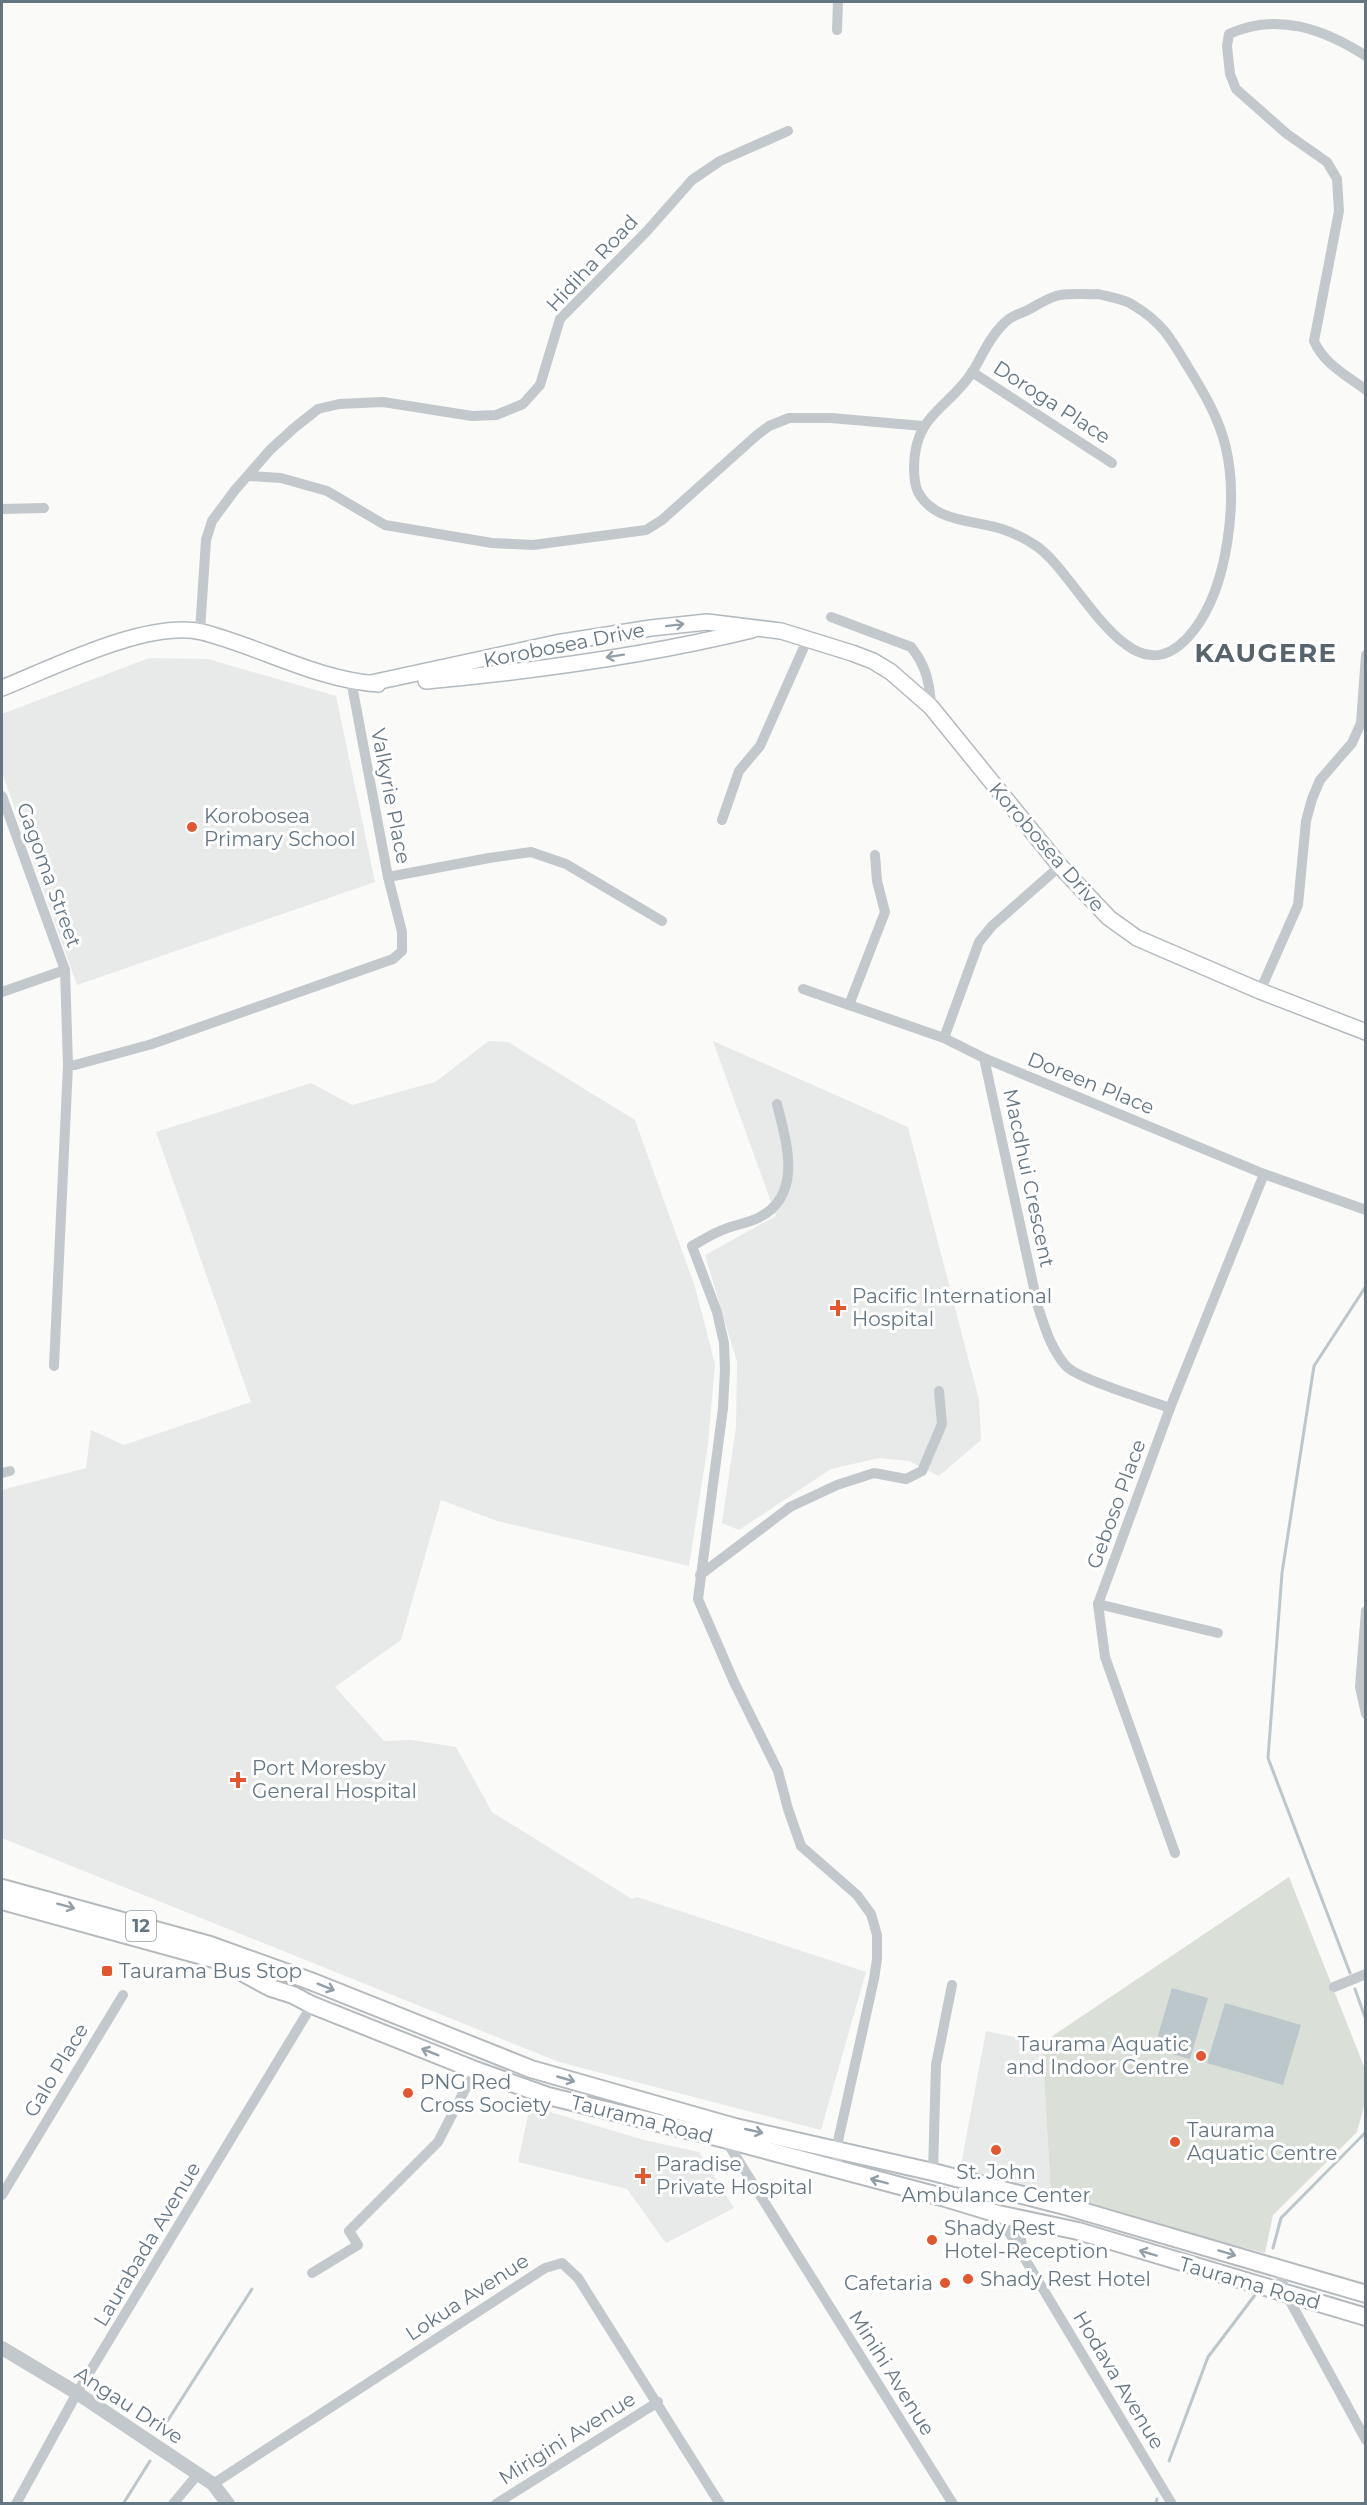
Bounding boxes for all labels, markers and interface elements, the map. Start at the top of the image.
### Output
street label: Hidiha Road [541,210,643,316]
street label: Doroga Place [989,355,1115,449]
street label: Korobosea Drive [481,618,647,672]
one-way arrow [665,619,685,630]
district label: KAUGERE [1195,637,1338,669]
one-way arrow [605,651,625,662]
street label: Valkyrie Place [366,726,416,866]
street label: Korobosea Drive [984,777,1110,917]
street label: Gagoma Street [12,799,86,951]
place label: Korobosea Primary School [204,804,356,851]
marker: Korobosea Primary School [185,820,199,834]
street label: Doreen Place [1024,1047,1158,1119]
street label: Macdhui Crescent [998,1087,1060,1269]
place label: Pacific International Hospital [852,1284,1052,1331]
marker: Pacific International Hospital [829,1299,847,1317]
street label: Geboso Place [1081,1436,1151,1572]
place label: Port Moresby General Hospital [252,1756,417,1803]
marker: Port Moresby General Hospital [229,1771,247,1789]
one-way arrow [57,1901,76,1912]
road number: 12 [126,1911,156,1941]
place label: Taurama Bus Stop [119,1959,302,1983]
marker: Taurama Bus Stop [100,1964,114,1978]
one-way arrow [316,1982,334,1993]
street label: Galo Place [19,2019,93,2121]
place label: Taurama Aquatic and Indoor Centre [1006,2032,1189,2079]
one-way arrow [421,2046,439,2057]
marker: Taurama Aquatic and Indoor Centre [1194,2049,1208,2063]
place label: PNG Red Cross Society [420,2070,551,2117]
one-way arrow [556,2074,575,2085]
marker: PNG Red Cross Society [401,2086,415,2100]
street label: Taurama Road [568,2090,716,2148]
place label: Taurama Aquatic Centre [1187,2118,1337,2165]
one-way arrow [744,2126,763,2137]
marker: Taurama Aquatic Centre [1168,2135,1182,2149]
marker: St. John Ambulance Center [989,2143,1003,2157]
place label: Paradise Private Hospital [656,2152,813,2199]
street label: Laurabada Avenue [88,2158,206,2330]
place label: St. John Ambulance Center [902,2160,1090,2207]
marker: Paradise Private Hospital [634,2167,652,2185]
one-way arrow [870,2174,889,2186]
place label: Shady Rest Hotel-Reception [944,2216,1108,2263]
marker: Shady Rest Hotel-Reception [925,2233,939,2247]
one-way arrow [1139,2247,1158,2258]
street label: Lokua Avenue [401,2248,533,2346]
one-way arrow [1217,2249,1236,2260]
street label: Taurama Road [1177,2251,1323,2315]
place label: Shady Rest Hotel [980,2267,1151,2291]
place label: Cafetaria [844,2271,933,2295]
marker: Shady Rest Hotel [961,2272,975,2286]
marker: Cafetaria [938,2276,952,2290]
street label: Minihi Avenue [844,2306,940,2440]
street label: Hodava Avenue [1068,2307,1170,2453]
street label: Angau Drive [70,2361,188,2449]
street label: Mirigini Avenue [494,2386,640,2490]

